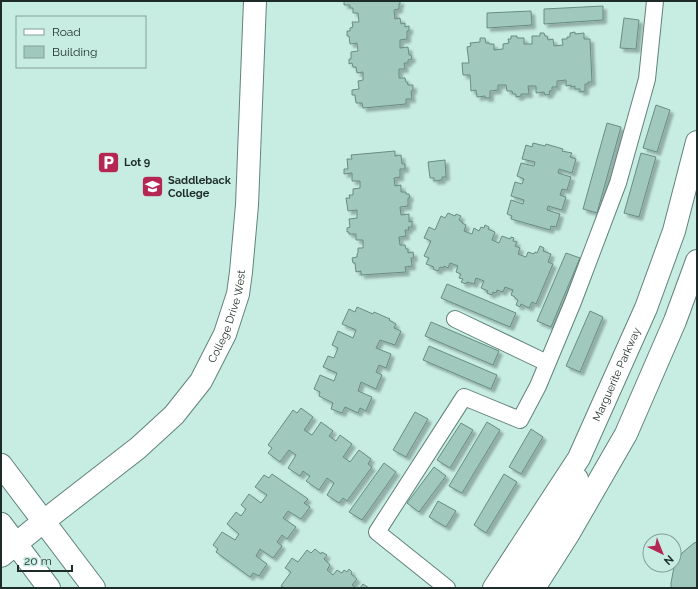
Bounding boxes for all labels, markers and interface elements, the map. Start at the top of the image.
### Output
legend [16,16,146,68]
text: Road [52,25,81,39]
text: Building [52,45,98,59]
parking icon: Lot 9 [96,149,122,175]
place label: Lot 9 [124,156,151,169]
school or university icon: Saddleback College [139,173,165,199]
place label: Saddleback College [168,174,232,200]
street label: College Drive West [205,269,248,365]
street label: Marguerite Parkway [590,326,643,423]
north arrow [642,533,682,573]
scale bar [18,547,72,573]
text: N [661,552,676,568]
text: 20 m [24,554,52,568]

